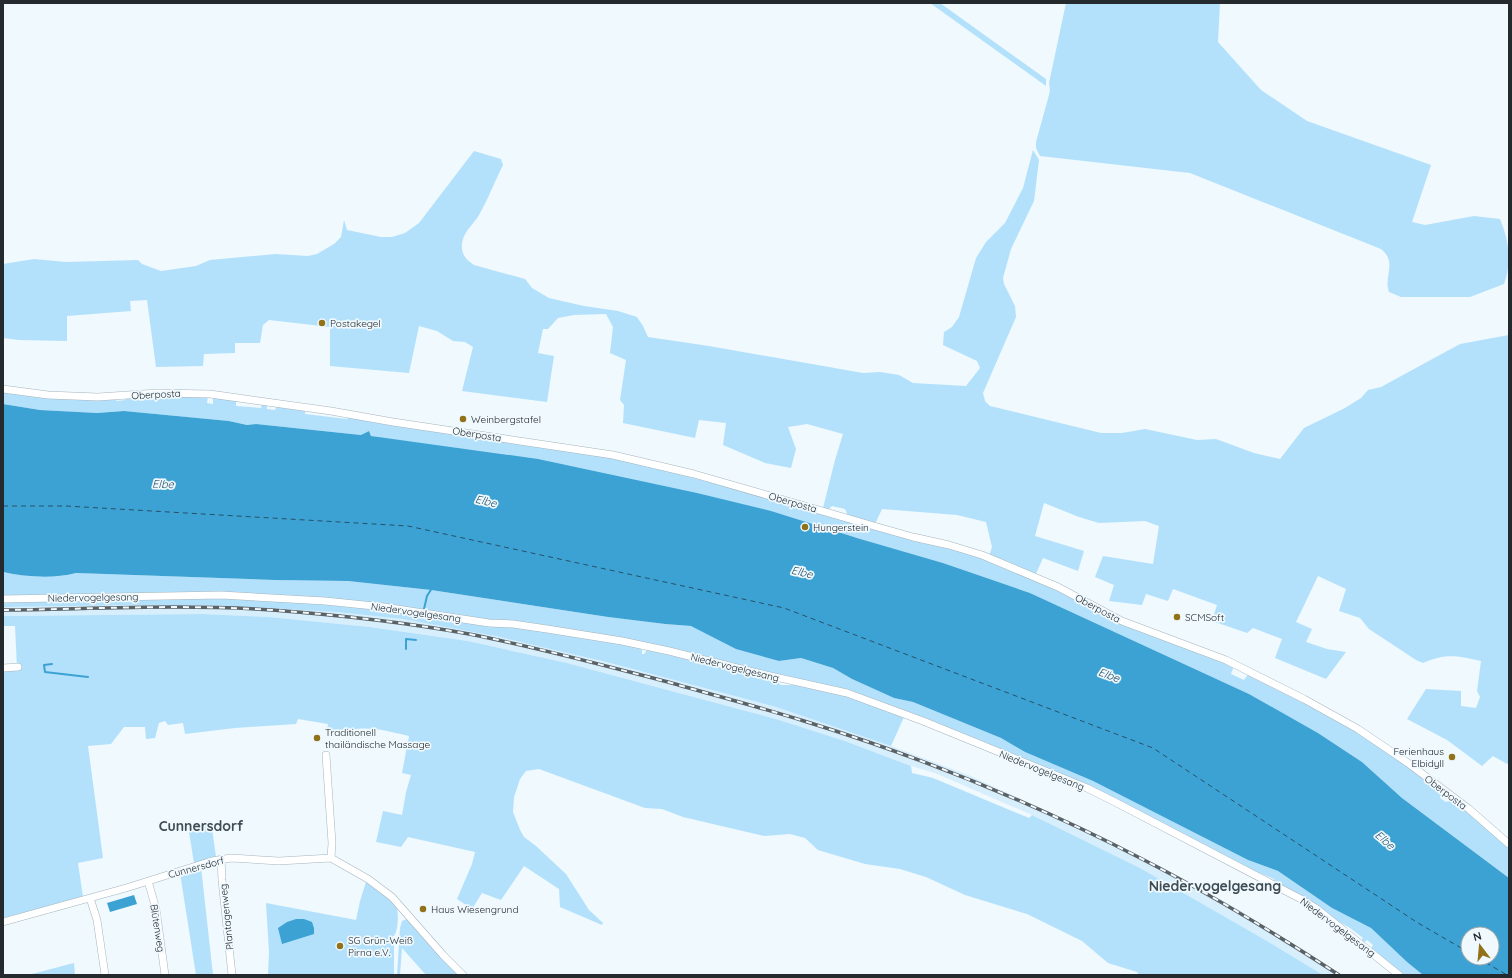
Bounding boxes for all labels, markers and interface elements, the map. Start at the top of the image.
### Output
place label: Postakegel [330,317,381,330]
marker: Postakegel [317,318,327,328]
street label: Oberposta [131,387,181,402]
place label: Weinbergstafel [471,413,541,426]
marker: Weinbergstafel [458,414,468,424]
street label: Oberposta [451,424,502,445]
water label: Elbe [152,477,175,491]
street label: Oberposta [767,489,818,516]
water label: Elbe [474,492,499,510]
place label: Hungerstein [813,521,869,534]
marker: Hungerstein [800,522,810,532]
water label: Elbe [790,563,815,581]
street label: Niedervogelgesang [47,590,139,605]
street label: Oberposta [1073,591,1123,626]
street label: Niedervogelgesang [370,600,462,625]
place label: SCMSoft [1185,611,1225,624]
marker: SCMSoft [1172,612,1182,622]
street label: Niedervogelgesang [689,650,781,685]
water label: Elbe [1096,665,1122,686]
place label: Traditionell thailändische Massage [325,726,430,751]
marker: Traditionell thailändische Massage [312,733,322,743]
place label: Ferienhaus Elbidyll [1393,745,1444,770]
street label: Niedervogelgesang [997,747,1086,794]
marker: Ferienhaus Elbidyll [1447,752,1457,762]
street label: Oberposta [1422,772,1469,812]
district label: Cunnersdorf [159,817,244,835]
water label: Elbe [1372,828,1398,853]
street label: Cunnersdorf [167,854,226,881]
district label: Niedervogelgesang [1149,877,1281,895]
street label: Plantagenweg [217,883,236,951]
street label: Niedervogelgesang [1298,895,1378,960]
street label: Blütenweg [147,903,168,953]
place label: Haus Wiesengrund [431,903,518,916]
marker: Haus Wiesengrund [418,904,428,914]
north arrow [1460,926,1500,966]
text: N [1471,929,1483,944]
place label: SG Grün-Weiß Pirna e.V. [348,934,413,959]
marker: SG Grün-Weiß Pirna e.V. [335,941,345,951]

